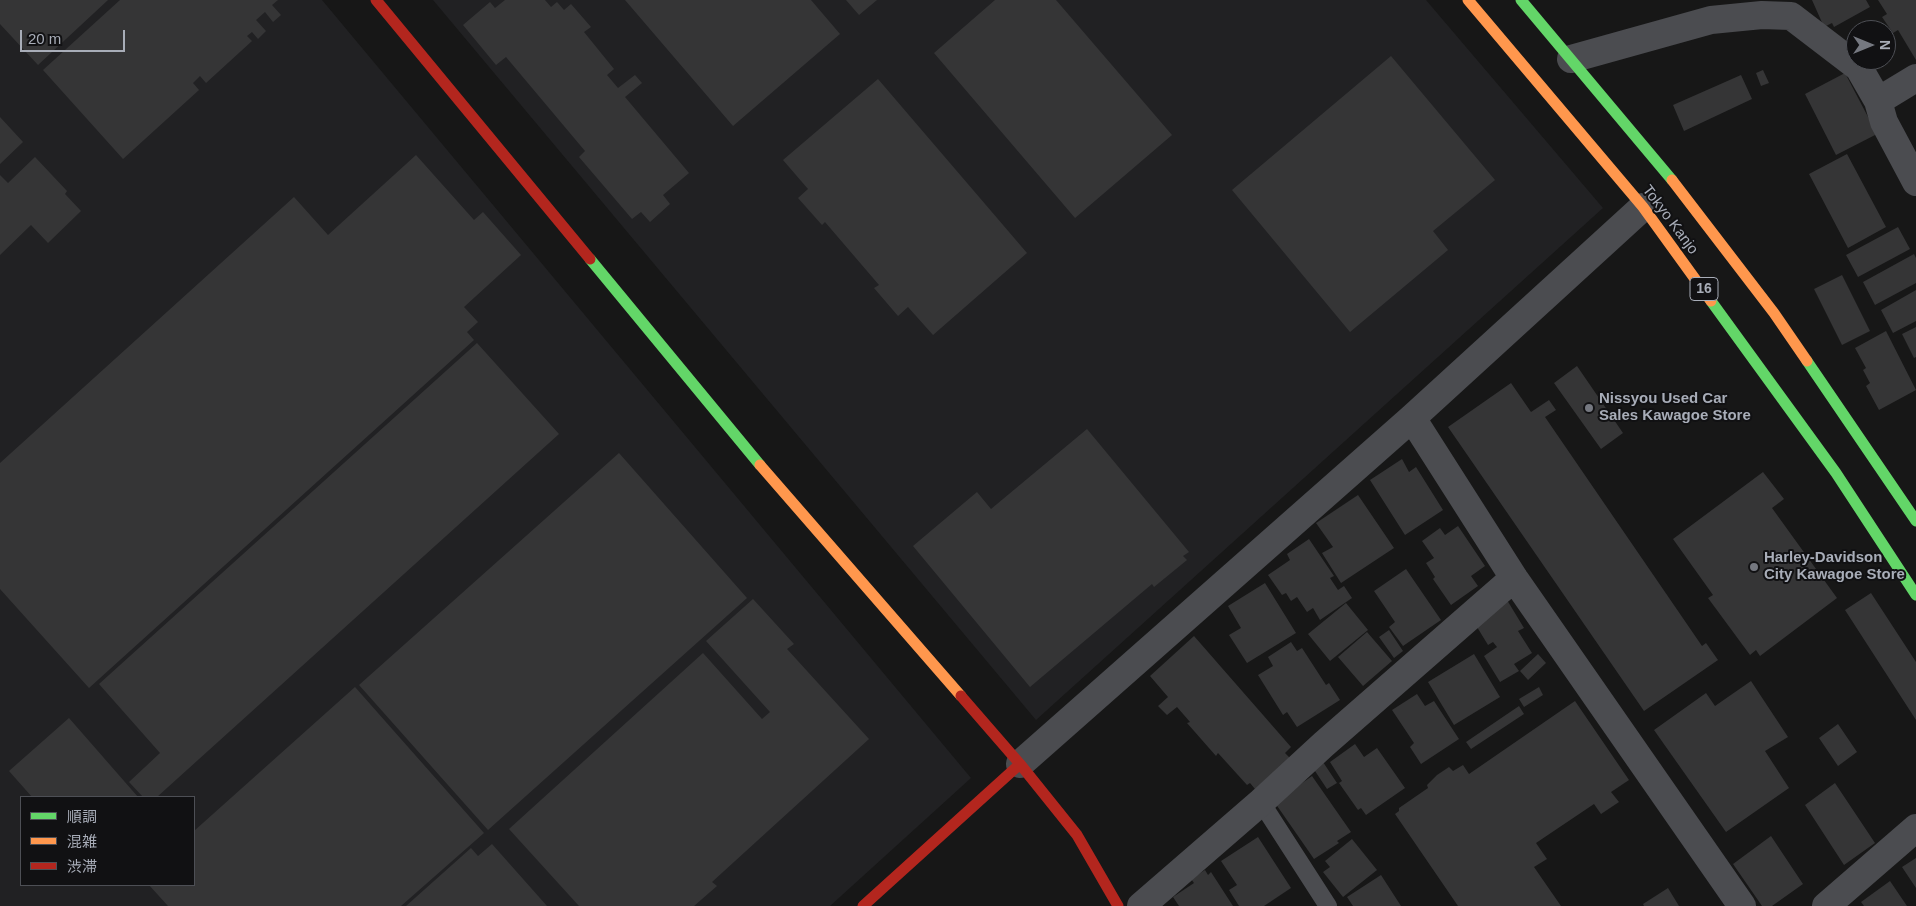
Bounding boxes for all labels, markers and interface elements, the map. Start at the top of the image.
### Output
scale bar [22,20,128,52]
north arrow [1846,20,1896,70]
text: 20 m [28,30,61,47]
text: N [1877,40,1893,50]
street label: Tokyo Kanjo [1638,182,1702,258]
road number: 16 [1690,278,1718,300]
place label: Nissyou Used Car Sales Kawagoe Store [1599,390,1751,425]
marker: Nissyou Used Car Sales Kawagoe Store [1583,402,1595,414]
place label: Harley-Davidson City Kawagoe Store [1764,549,1905,584]
marker: Harley-Davidson City Kawagoe Store [1748,561,1760,573]
legend [20,796,195,886]
text: 順調 [67,808,97,825]
text: 混雑 [67,833,97,850]
text: 渋滞 [67,858,97,875]

